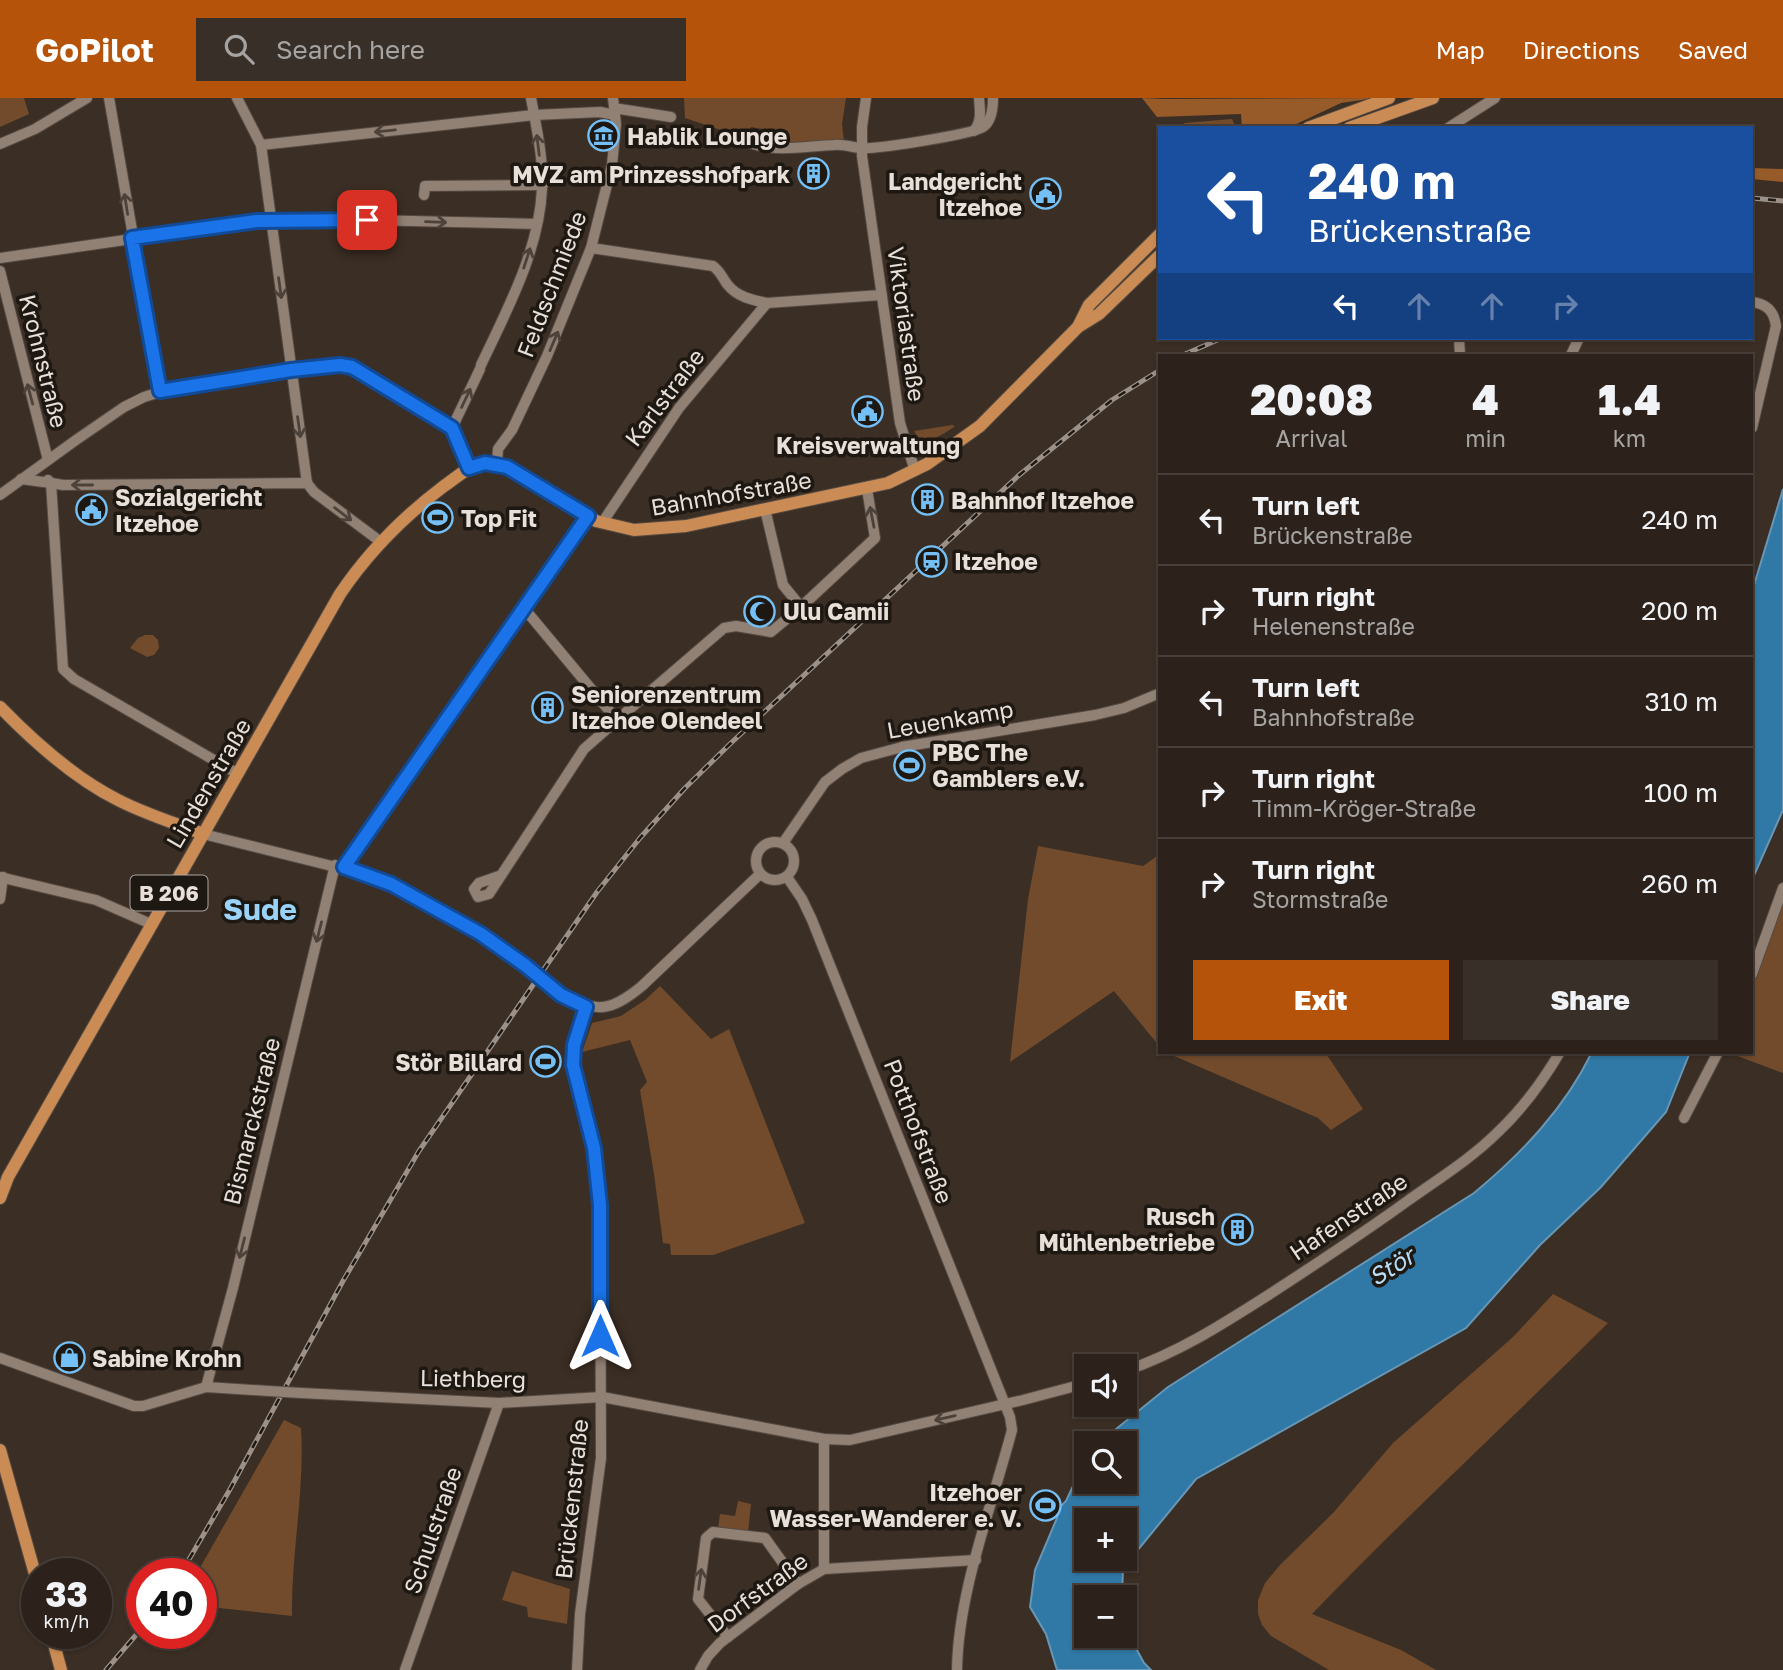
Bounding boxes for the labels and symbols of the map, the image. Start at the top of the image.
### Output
museum icon: Hablik Lounge [587,119,621,153]
place label: Hablik Lounge [627,122,787,150]
one-way arrow [374,125,397,138]
one-way arrow [531,134,544,157]
building icon: MVZ am Prinzesshofpark [796,157,830,191]
place label: MVZ am Prinzesshofpark [512,160,791,188]
place label: Landgericht Itzehoe [888,167,1022,221]
public building icon: Landgericht Itzehoe [1028,177,1062,211]
pin [337,190,397,250]
one-way arrow [119,193,132,216]
street label: Feldschmiede [510,207,592,361]
one-way arrow [425,215,448,228]
street label: Viktoriastraße [882,245,932,403]
one-way arrow [522,247,534,269]
one-way arrow [273,276,286,299]
street label: Krohnstraße [14,291,74,431]
one-way arrow [548,331,561,352]
street label: Karlstraße [618,343,710,451]
one-way arrow [23,383,36,405]
one-way arrow [460,388,473,409]
public building icon: Kreisverwaltung [851,394,885,428]
one-way arrow [292,415,305,438]
place label: Kreisverwaltung [776,431,960,459]
street label: Bahnhofstraße [648,465,814,521]
one-way arrow [71,478,94,491]
place label: Sozialgericht Itzehoe [115,483,262,537]
building icon: Bahnhof Itzehoe [911,483,945,517]
place label: Bahnhof Itzehoe [951,486,1134,514]
public building icon: Sozialgericht Itzehoe [75,493,109,527]
sports icon: Top Fit [421,501,455,535]
place label: Top Fit [461,504,537,532]
one-way arrow [333,506,352,521]
one-way arrow [865,506,879,529]
station icon: Itzehoe [914,544,948,578]
place label: Itzehoe [954,547,1038,575]
mosque icon: Ulu Camii [743,594,777,628]
place label: Ulu Camii [783,597,889,625]
place label: Seniorenzentrum Itzehoe Olendeel [571,680,763,734]
building icon: Seniorenzentrum Itzehoe Olendeel [531,690,565,724]
street label: Leuenkamp [885,694,1015,744]
street label: Lindenstraße [160,713,256,853]
place label: PBC The Gamblers e.V. [932,738,1085,792]
sports icon: PBC The Gamblers e.V. [892,748,926,782]
road number: B 206 [130,876,208,910]
district label: Sude [223,891,297,927]
one-way arrow [312,920,325,943]
street label: Bismarckstraße [217,1035,285,1207]
sports icon: Stör Billard [528,1045,562,1079]
place label: Stör Billard [395,1048,522,1076]
street label: Potthofstraße [879,1055,959,1207]
street label: Hafenstraße [1284,1166,1412,1266]
place label: Rusch Mühlenbetriebe [1038,1202,1215,1256]
building icon: Rusch Mühlenbetriebe [1221,1212,1255,1246]
one-way arrow [235,1236,248,1259]
water label: Stör [1363,1239,1422,1291]
position arrow [563,1299,637,1373]
shop icon: Sabine Krohn [52,1341,86,1375]
place label: Sabine Krohn [92,1344,241,1372]
street label: Liethberg [420,1363,526,1393]
one-way arrow [934,1412,957,1425]
street label: Brückenstraße [549,1418,593,1580]
street label: Schulstraße [397,1463,467,1597]
place label: Itzehoer Wasser-Wanderer e. V. [769,1478,1022,1532]
sports icon: Itzehoer Wasser-Wanderer e. V. [1028,1488,1062,1522]
street label: Dorfstraße [701,1546,813,1638]
speed limit sign: 40 [126,1558,217,1649]
one-way arrow [694,1568,707,1591]

